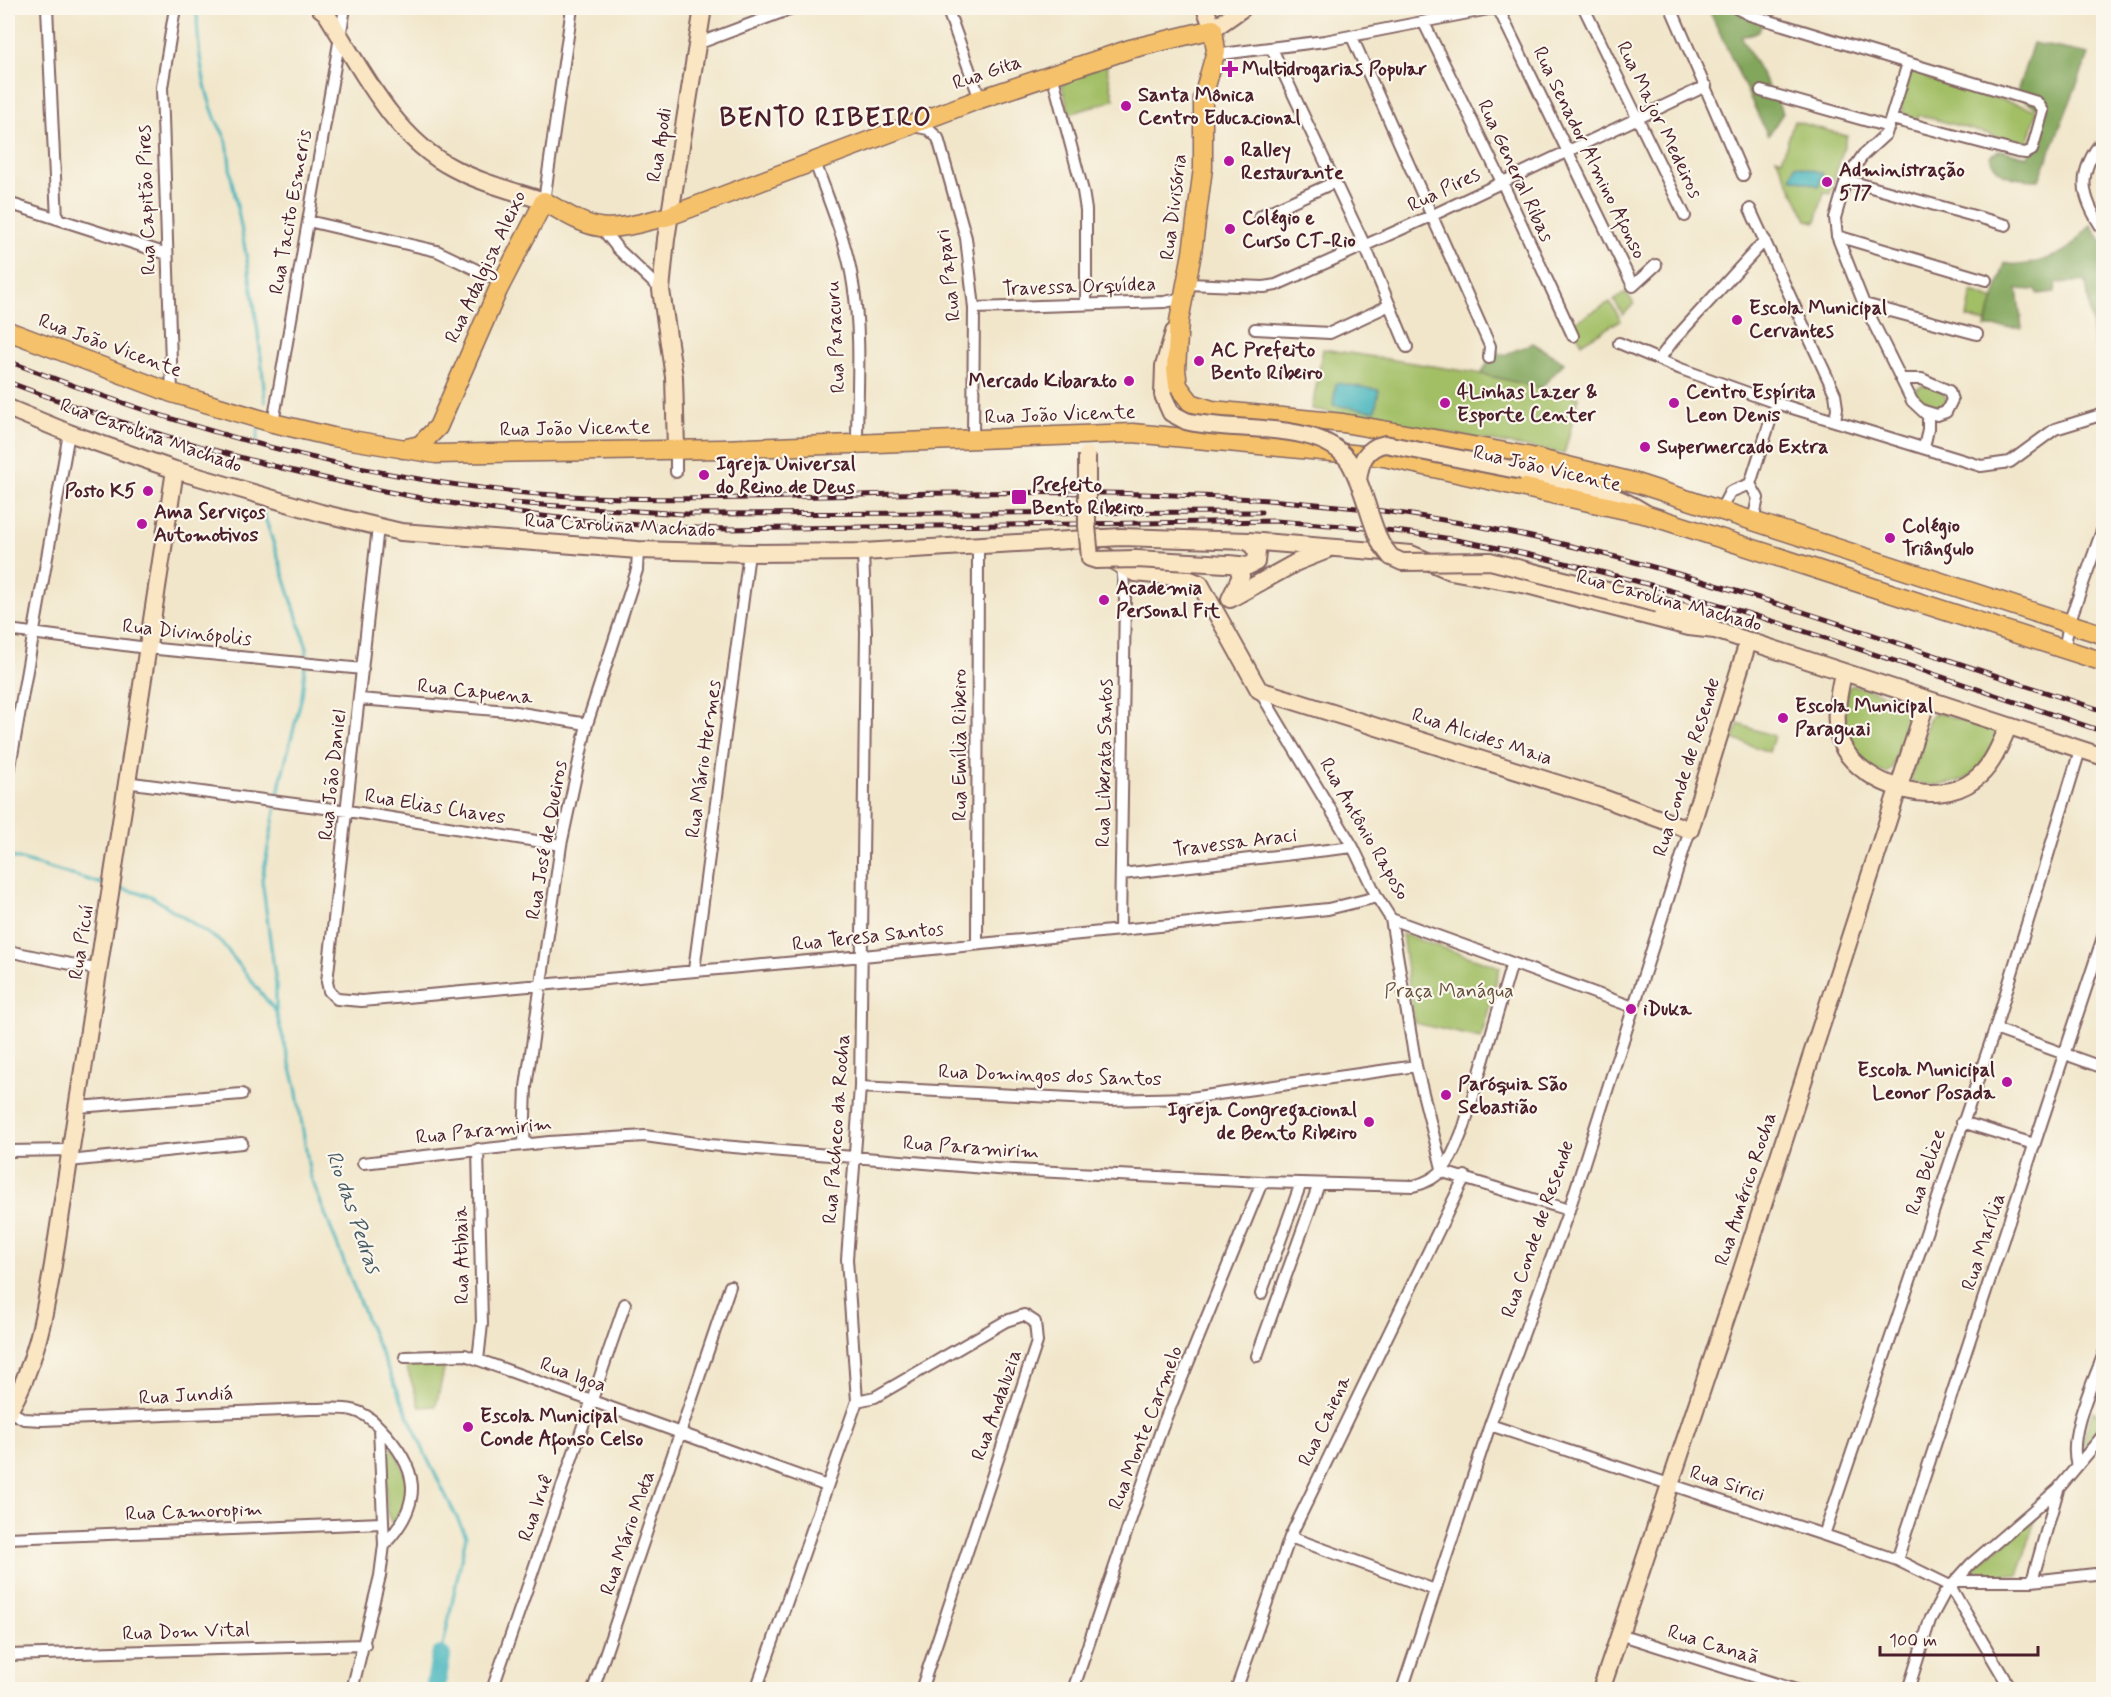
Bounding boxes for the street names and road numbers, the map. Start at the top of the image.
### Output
street label: Rua Major Medeiros [1609,37,1709,203]
street label: Rua Senador Almino Afonso [1524,42,1652,265]
street label: Rua Gita [949,49,1025,97]
street label: Rua General Ribas [1470,95,1560,247]
street label: Rua Apodi [641,106,680,184]
street label: Rua Capitão Pires [131,124,163,276]
street label: Rua Tacito Esmeris [263,127,319,297]
street label: Rua Divisória [1154,152,1194,262]
street label: Rua Pires [1403,161,1485,219]
street label: Rua Adalgisa Aleixo [439,186,534,348]
street label: Rua Papari [930,227,968,323]
street label: Travessa Orquídea [1002,271,1156,303]
street label: Rua Paracuru [820,280,852,394]
street label: Rua João Vicente [34,308,186,385]
street label: Rua Carolina Machado [56,392,246,480]
street label: Rua João Vicente [984,399,1136,431]
street label: Rua João Vicente [499,414,651,444]
street label: Rua João Vicente [1470,439,1624,499]
street label: Rua Carolina Machado [524,508,716,544]
street label: Rua Carolina Machado [1573,563,1765,639]
street label: Rua Divinópolis [121,613,253,653]
street label: Rua Emília Ribeiro [947,669,974,821]
street label: Rua Capuena [416,673,535,712]
street label: Rua Conde de Resende [1647,674,1727,860]
street label: Rua Mário Hermes [680,678,728,840]
street label: Rua Liberata Santos [1090,678,1120,848]
street label: Rua Alcides Maia [1408,702,1556,772]
street label: Rua João Daniel [313,708,353,842]
street label: Rua Antônio Raposo [1312,753,1416,905]
street label: Rua José de Queiros [520,758,574,922]
street label: Rua Elias Chaves [363,783,507,831]
street label: Travessa Araci [1172,822,1298,864]
street label: Rua Picuí [63,902,101,982]
street label: Rua Teresa Santos [791,916,945,958]
street label: Rua Pacheco da Rocha [817,1033,857,1225]
street label: Rua Domingos dos Santos [938,1059,1162,1093]
street label: Rua Américo Rocha [1708,1109,1784,1269]
street label: Rua Paramirim [415,1110,553,1152]
street label: Rua Belize [1899,1125,1953,1219]
street label: Rua Paramirim [902,1130,1040,1166]
street label: Rua Conde de Resende [1495,1137,1581,1321]
street label: Rua Marília [1956,1190,2012,1294]
street label: Rua Atibaia [448,1204,476,1305]
street label: Rua Monte Carmelo [1102,1342,1190,1514]
street label: Rua Andaluzia [965,1346,1029,1464]
street label: Rua Igoa [536,1351,610,1399]
street label: Rua Caiena [1292,1370,1358,1471]
street label: Rua Jundiá [138,1380,234,1412]
street label: Rua Sirici [1686,1459,1768,1509]
street label: Rua Mário Mota [594,1467,662,1599]
street label: Rua Iruê [512,1471,560,1545]
street label: Rua Camoropim [125,1496,263,1528]
street label: Rua Dom Vital [122,1616,250,1648]
street label: Rua Canaã [1664,1618,1762,1672]

